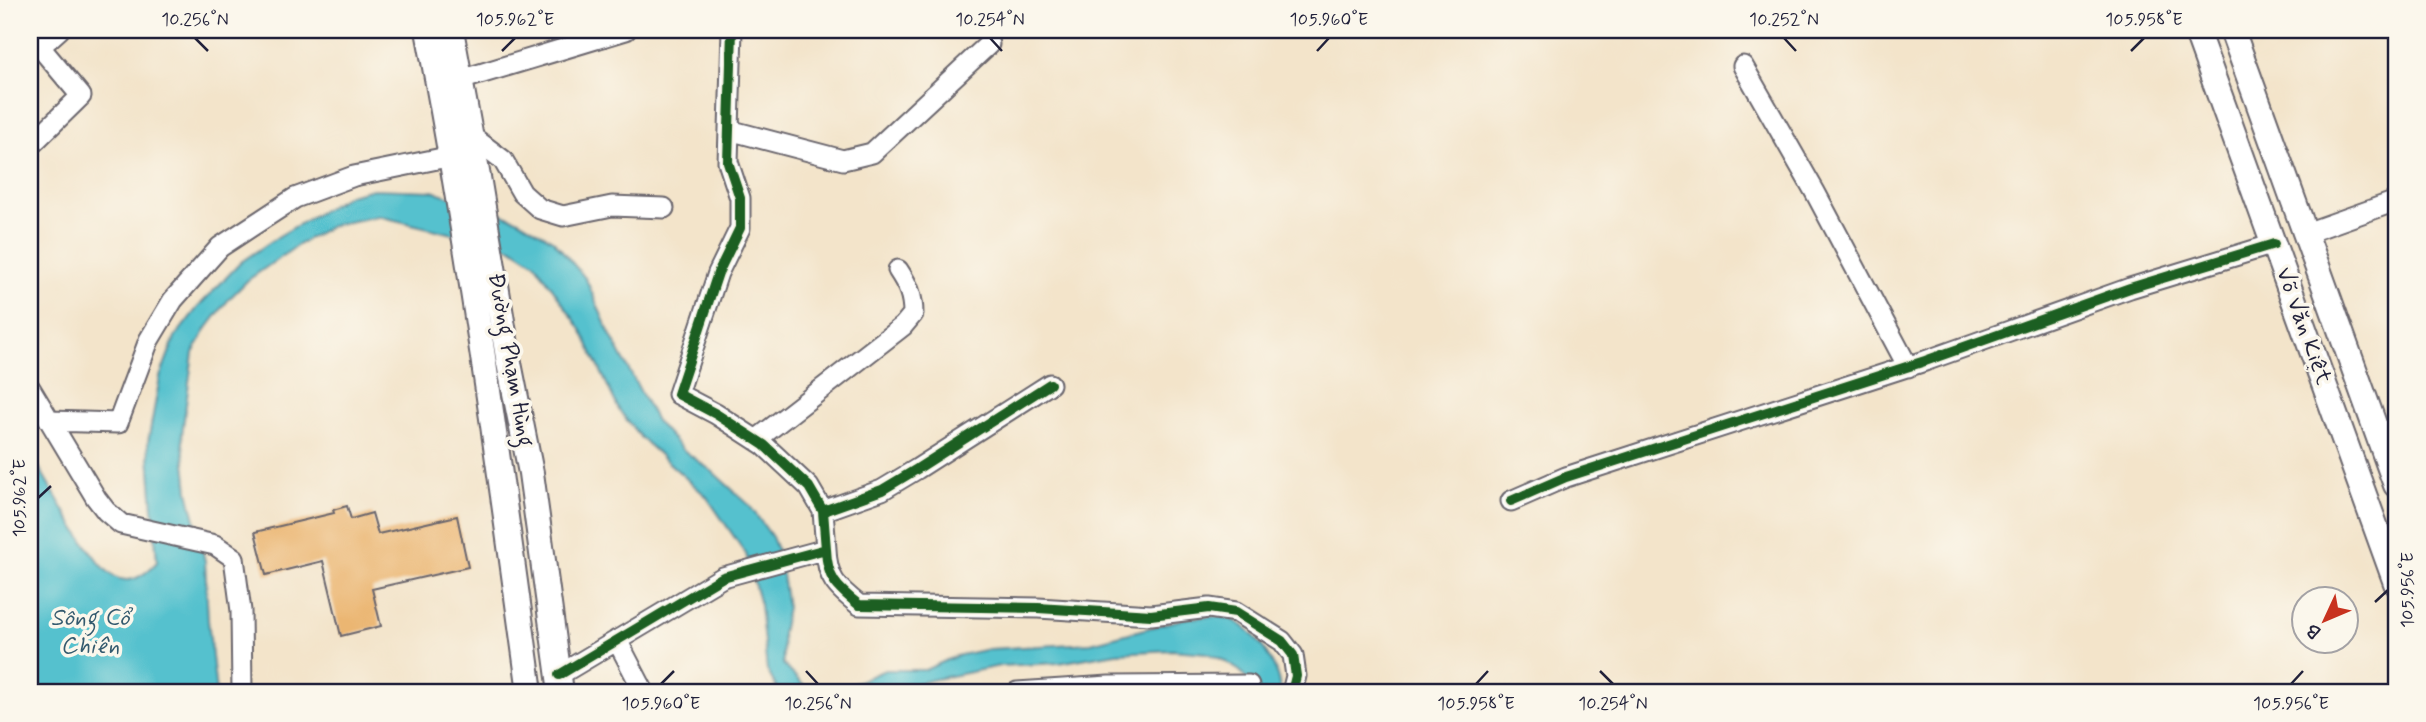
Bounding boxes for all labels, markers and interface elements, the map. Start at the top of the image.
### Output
text: 10.256°N [161,8,229,32]
text: 105.962°E [476,8,554,32]
text: 10.254°N [955,8,1025,32]
text: 105.960°E [1290,8,1368,32]
text: 10.252°N [1749,8,1819,32]
text: 105.958°E [2105,8,2183,32]
street label: Võ Văn Kiệt [2268,263,2338,389]
street label: Đường Phạm Hùng [478,271,540,450]
text: 105.962°E [8,459,32,537]
text: 105.956°E [2396,552,2420,628]
north arrow [2290,586,2360,656]
water label: Sông Cổ Chiên [50,603,133,662]
text: B [2301,618,2327,644]
text: 105.960°E [622,692,700,716]
text: 10.256°N [784,692,852,716]
text: 105.958°E [1437,692,1515,716]
text: 10.254°N [1578,692,1648,716]
text: 105.956°E [2253,692,2329,716]

